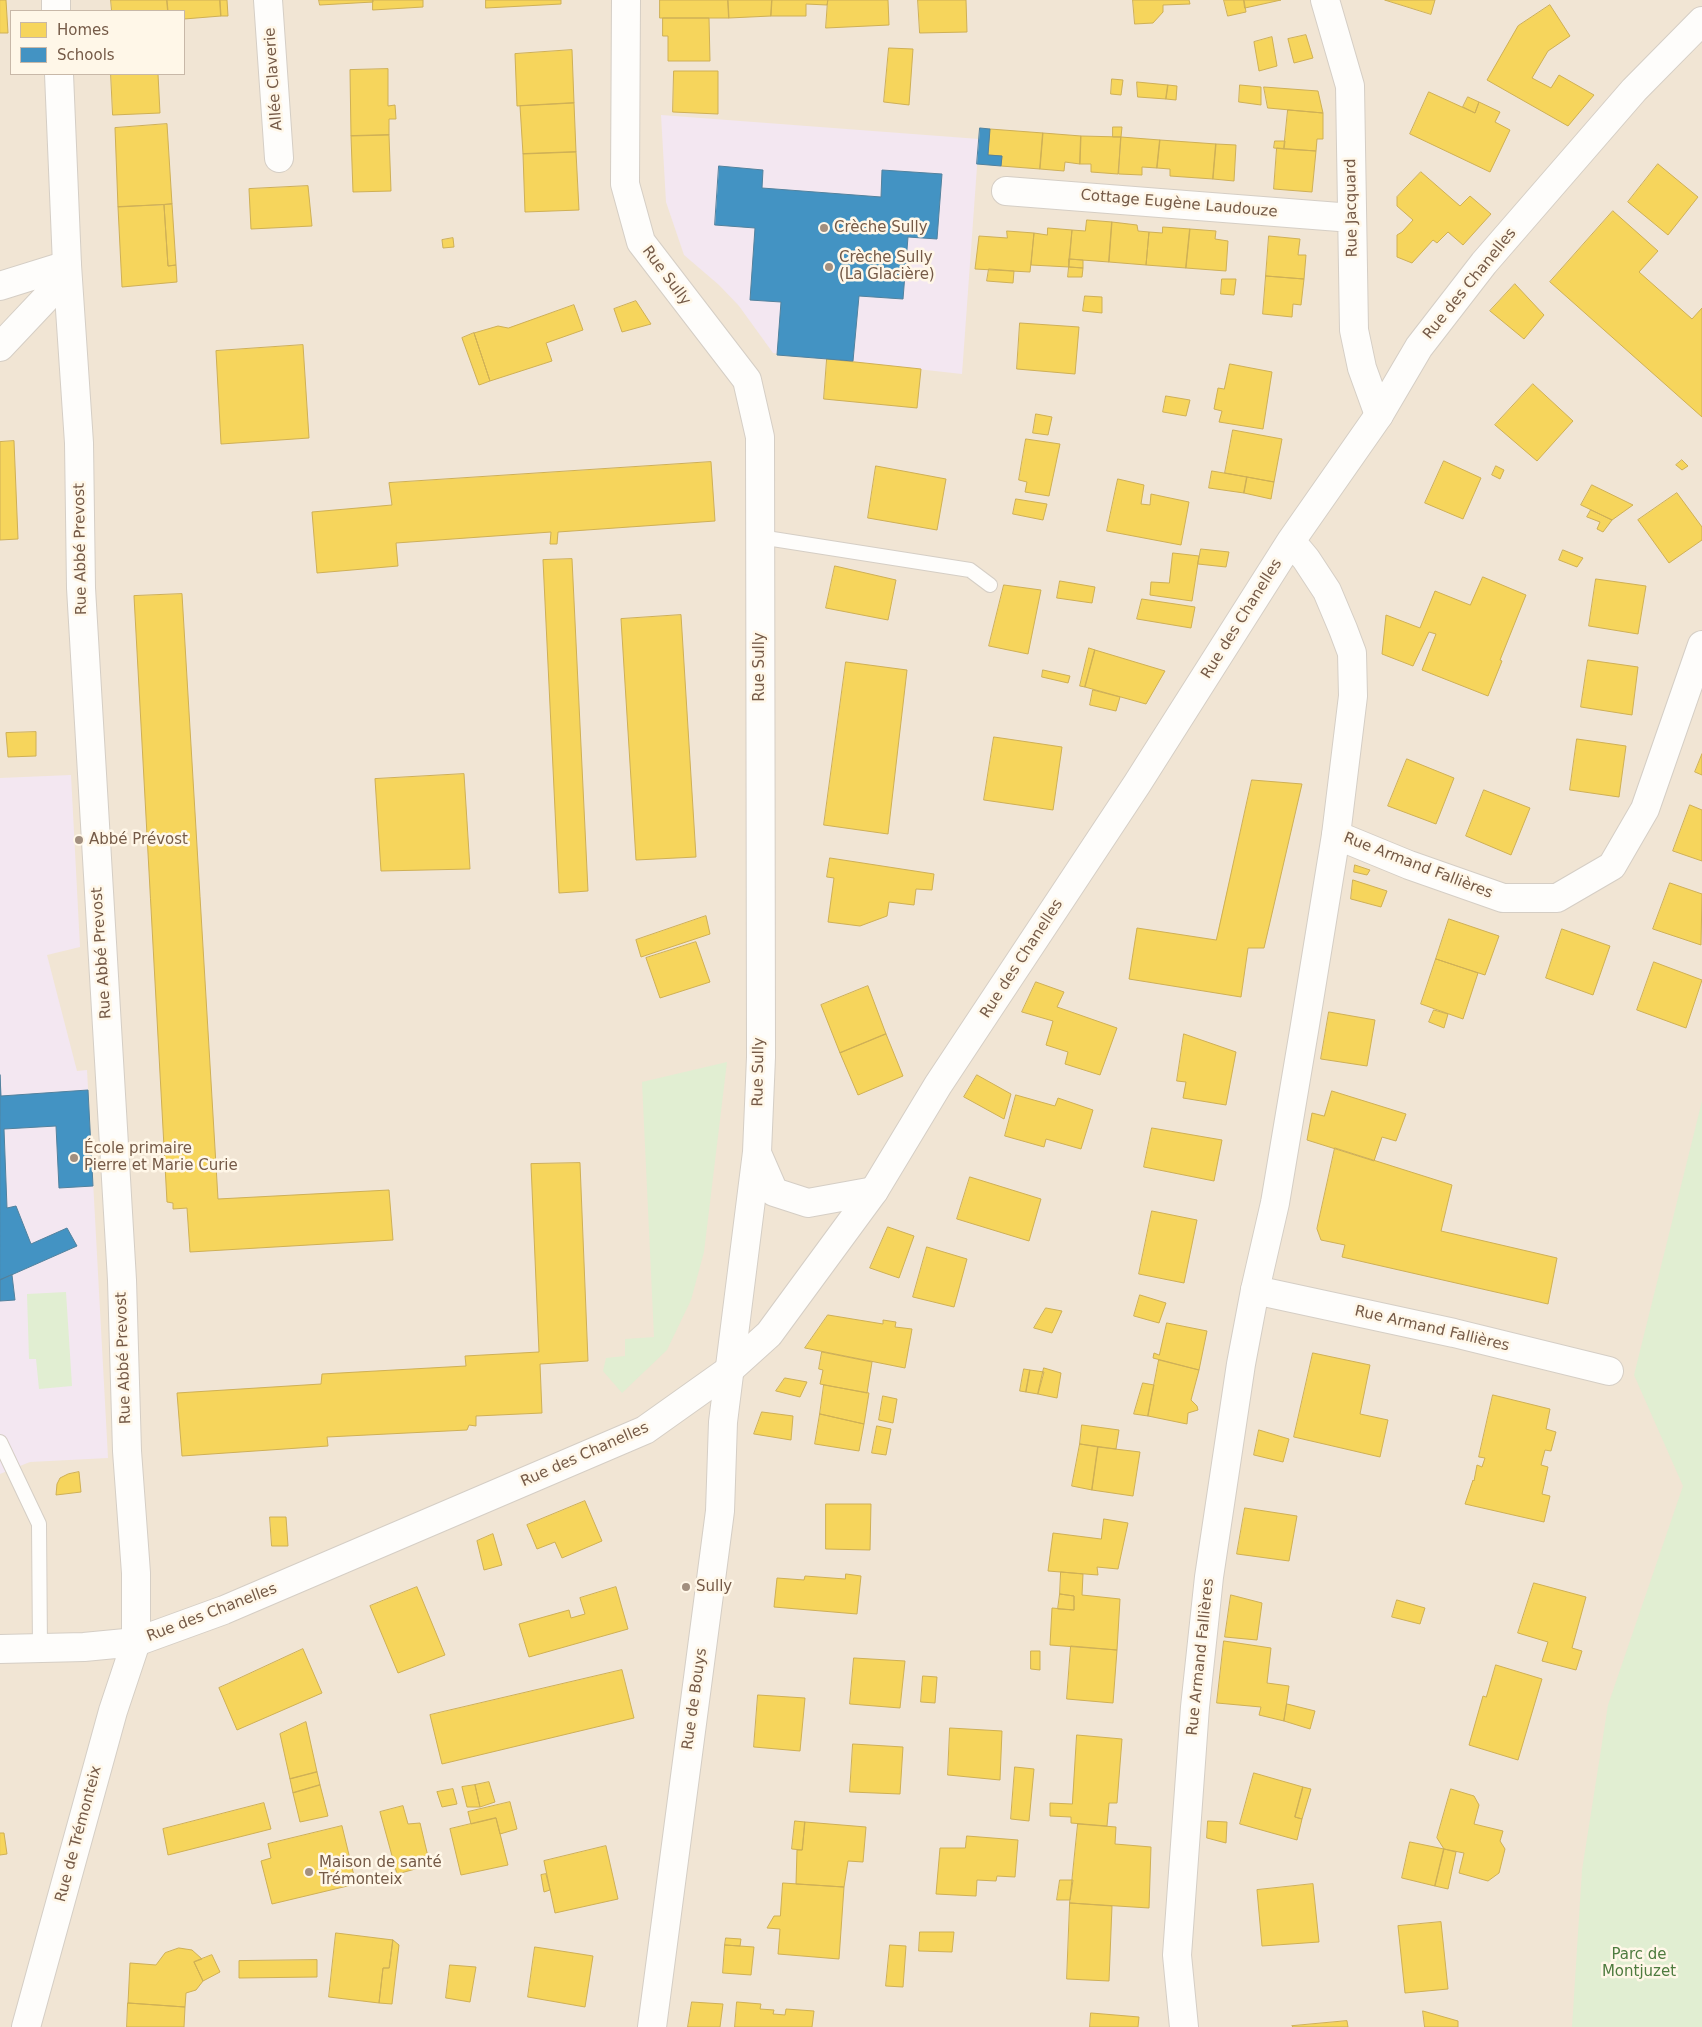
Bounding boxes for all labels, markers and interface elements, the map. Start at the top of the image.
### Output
legend [10,10,185,75]
text: Homes [57,21,109,39]
street label: Allée Claverie [261,27,287,131]
text: Schools [57,46,115,64]
street label: Rue Jacquard [1342,158,1362,258]
street label: Cottage Eugène Laudouze [1080,186,1278,222]
place label: Crèche Sully [834,219,928,237]
marker: Crèche Sully [818,222,830,234]
street label: Rue des Chanelles [1420,225,1520,343]
street label: Rue Sully [638,243,694,309]
place label: Crèche Sully (La Glacière) [839,249,935,284]
marker: Crèche Sully (La Glacière) [823,261,835,273]
street label: Rue Abbé Prevost [71,483,91,615]
street label: Rue des Chanelles [1198,556,1286,682]
street label: Rue Sully [751,632,769,702]
street label: Rue Armand Fallières [1341,829,1495,903]
place label: Abbé Prévost [89,831,188,849]
marker: Abbé Prévost [73,834,85,846]
street label: Rue Abbé Prevost [88,886,116,1020]
street label: Rue des Chanelles [977,896,1067,1022]
street label: Rue Sully [749,1037,769,1107]
place label: École primaire Pierre et Marie Curie [84,1140,238,1175]
marker: École primaire Pierre et Marie Curie [68,1152,80,1164]
street label: Rue Abbé Prevost [113,1292,135,1424]
street label: Rue Armand Fallières [1353,1302,1511,1356]
street label: Rue des Chanelles [518,1419,652,1491]
street label: Rue Armand Fallières [1184,1577,1218,1737]
place label: Sully [696,1578,732,1596]
street label: Rue des Chanelles [144,1580,280,1646]
marker: Sully [680,1581,692,1593]
street label: Rue de Bouys [679,1647,711,1751]
street label: Rue de Trémonteix [52,1764,106,1904]
place label: Maison de santé Trémonteix [319,1854,442,1889]
marker: Maison de santé Trémonteix [303,1866,315,1878]
park label: Parc de Montjuzet [1602,1946,1676,1981]

